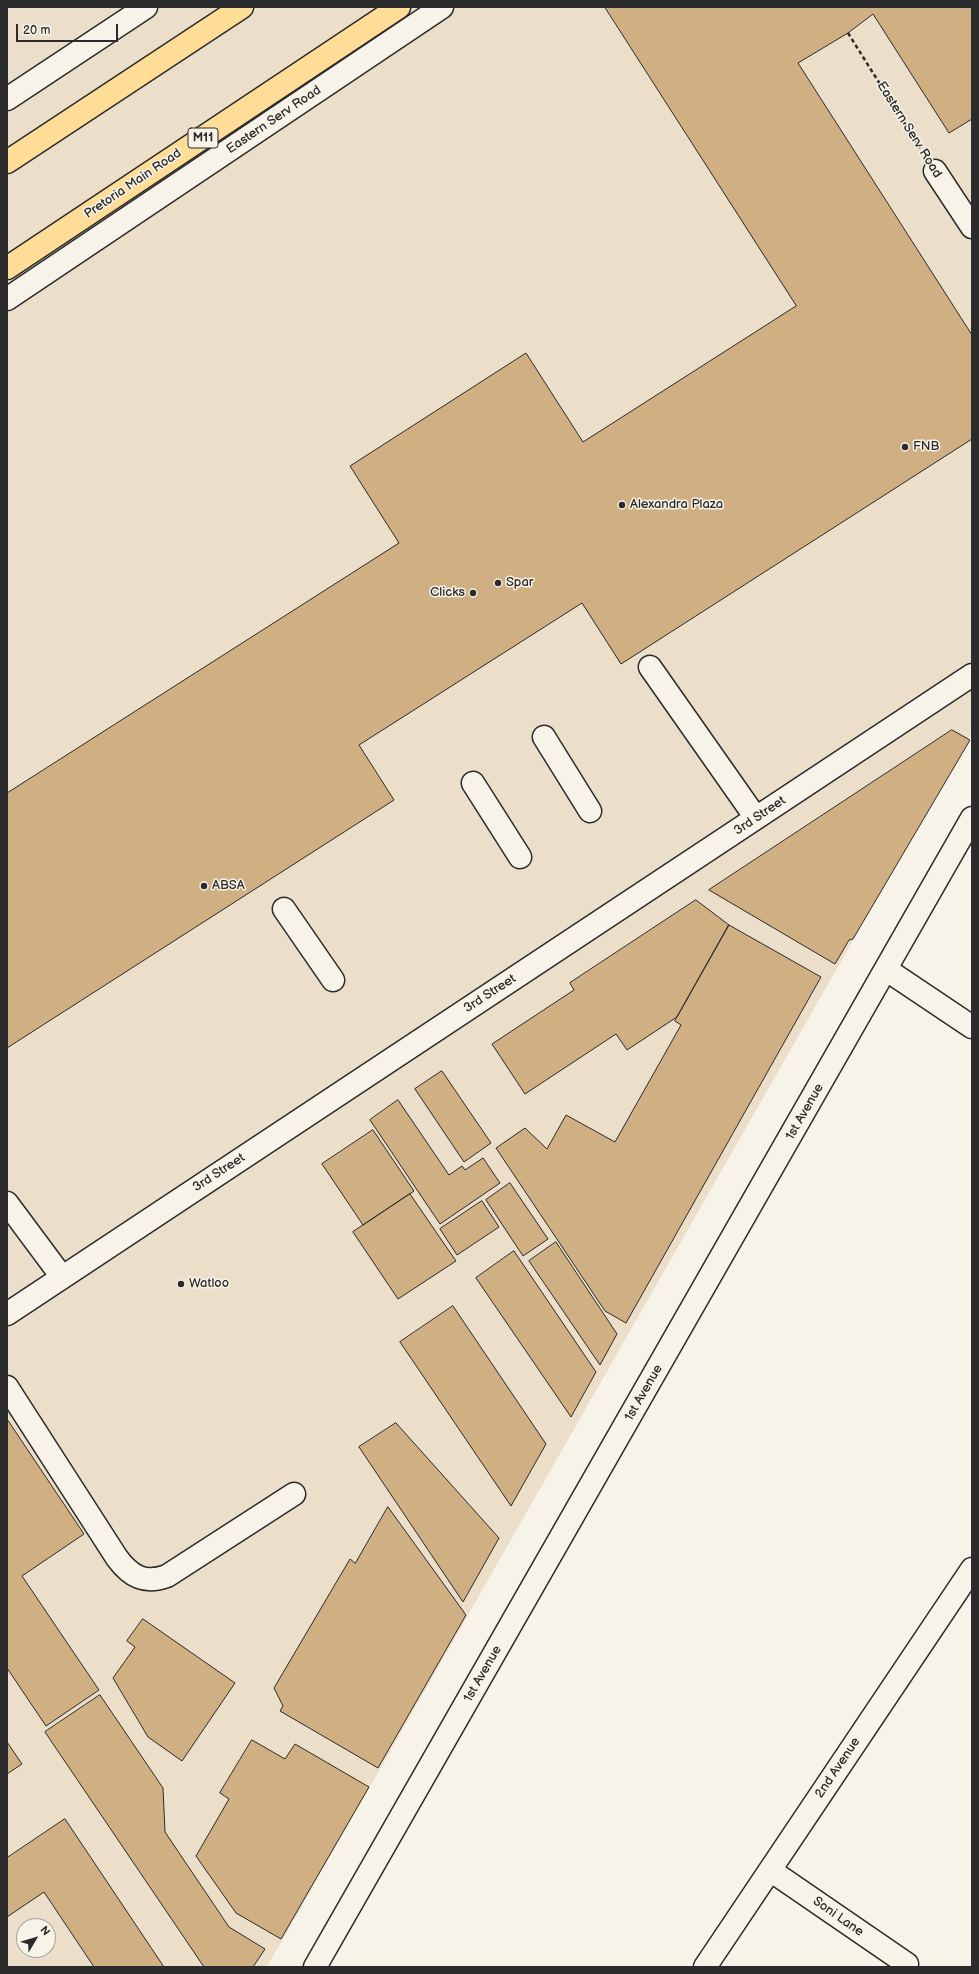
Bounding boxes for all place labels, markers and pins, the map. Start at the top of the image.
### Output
place label: FNB [913,439,939,455]
marker: FNB [900,442,910,452]
place label: Alexandra Plaza [630,497,723,513]
marker: Alexandra Plaza [617,500,627,510]
place label: Spar [506,575,533,591]
marker: Spar [493,578,503,588]
place label: Clicks [430,585,465,601]
marker: Clicks [468,588,478,598]
place label: ABSA [212,878,245,894]
marker: ABSA [199,881,209,891]
place label: Watloo [189,1276,229,1292]
marker: Watloo [176,1279,186,1289]

